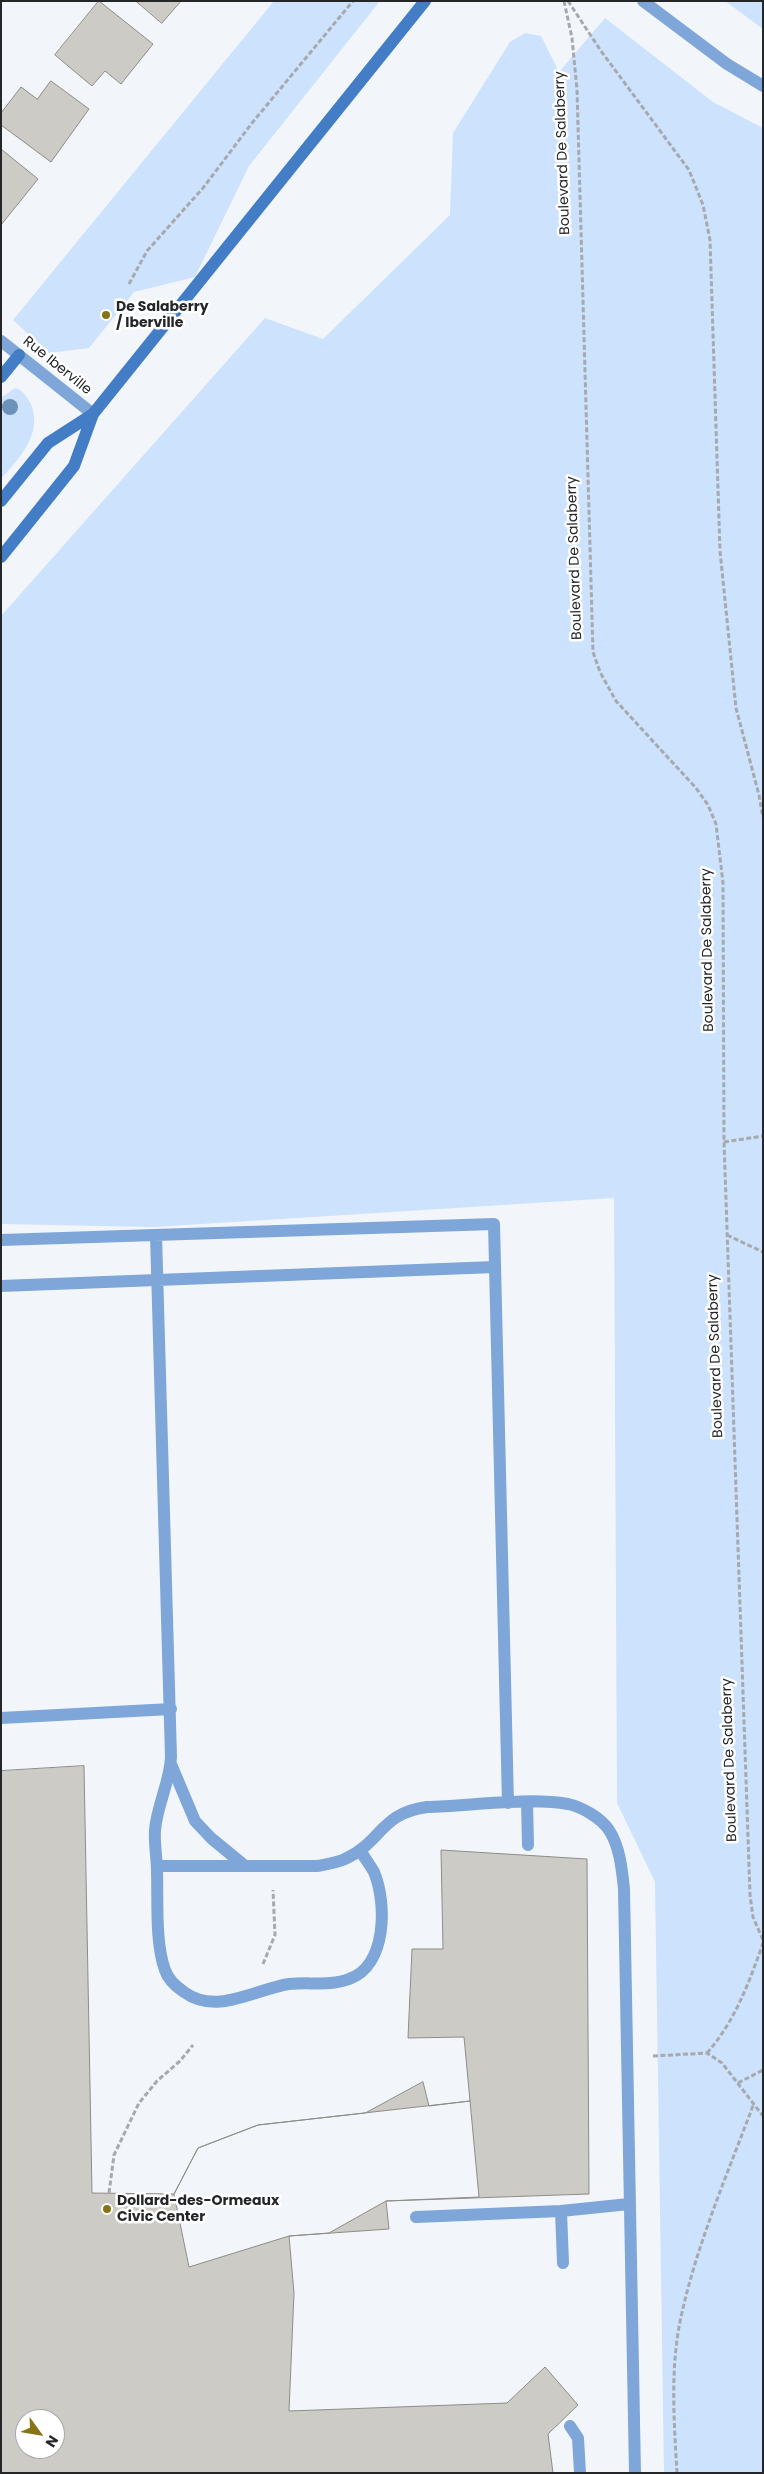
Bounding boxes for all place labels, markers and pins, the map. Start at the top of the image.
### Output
place label: De Salaberry / Iberville [116,299,208,332]
marker: De Salaberry / Iberville [100,309,112,321]
place label: Dollard-des-Ormeaux Civic Center [117,2193,279,2226]
marker: Dollard-des-Ormeaux Civic Center [101,2203,113,2215]

